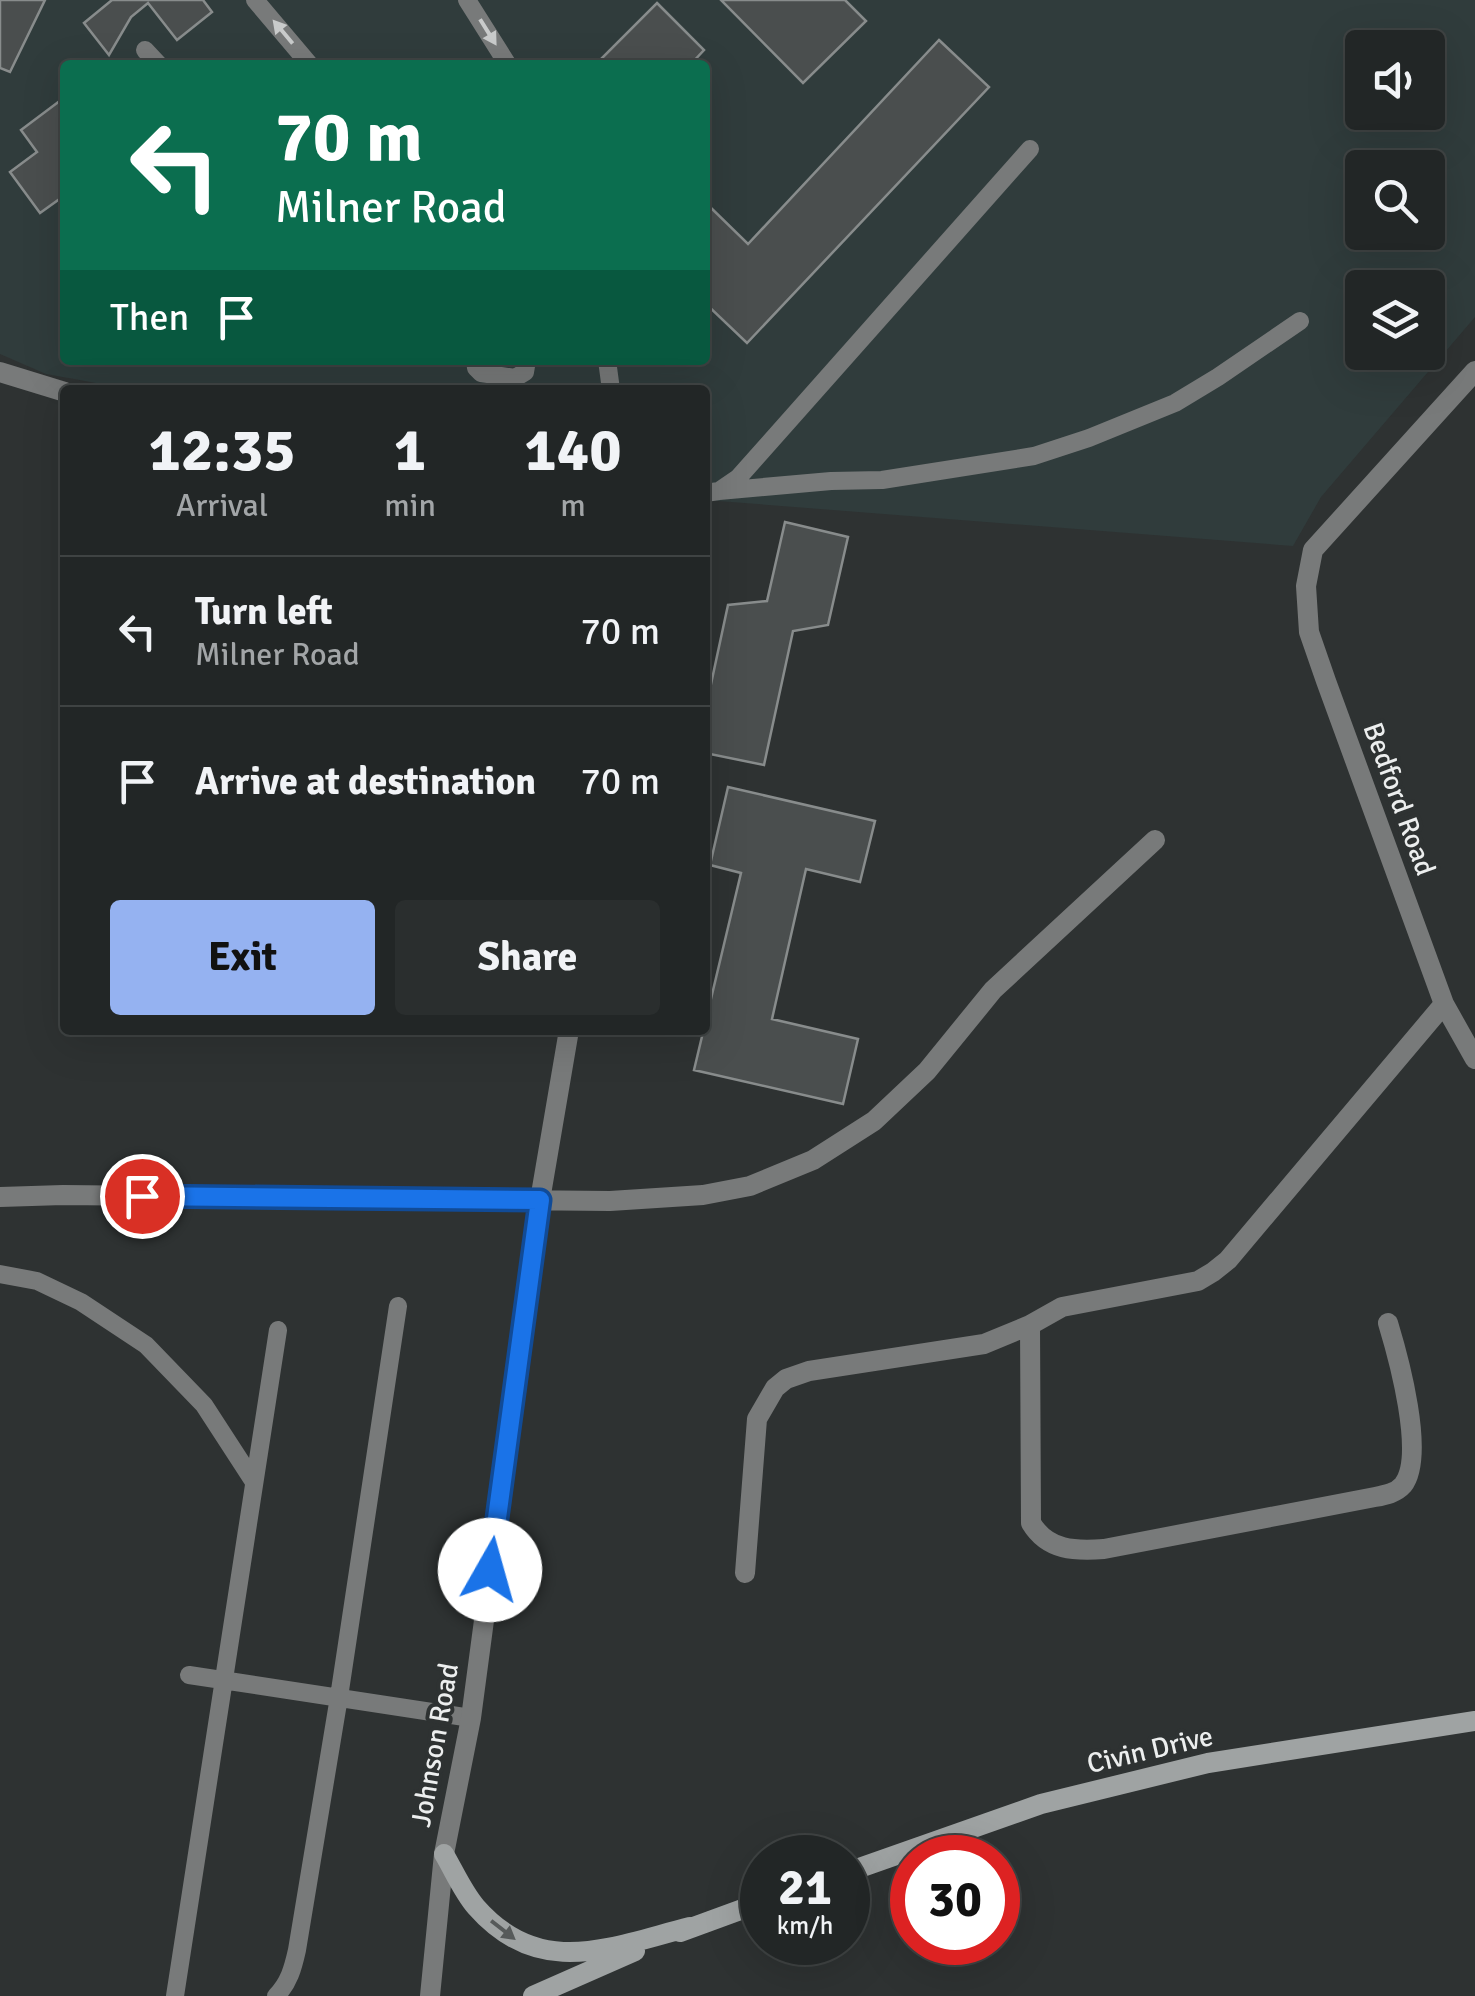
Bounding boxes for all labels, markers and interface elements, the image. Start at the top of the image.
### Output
one-way arrow [478,19,497,46]
one-way arrow [272,20,294,45]
map controls [1345,30,1445,370]
button: sound [1345,30,1445,130]
text: 70 m [275,94,423,180]
icon: left [110,100,240,230]
button: search [1345,150,1445,250]
text: Milner Road [275,180,507,235]
button: layers [1345,270,1445,370]
icon: arrive [209,290,264,345]
text: Then [110,294,189,341]
text: 12:35 [148,414,296,488]
text: 1 [394,414,426,488]
text: 140 [524,414,622,488]
text: Arrival [176,486,268,525]
text: min [384,486,436,525]
text: m [560,486,586,525]
text: Turn left [195,588,333,635]
icon: left [110,604,165,659]
text: 70 m [580,608,660,655]
text: Milner Road [195,635,360,674]
street label: Bedford Road [1356,718,1442,880]
icon: arrive [110,754,165,809]
text: Arrive at destination [195,758,536,805]
text: 70 m [580,758,660,805]
button: Exit [110,900,375,1015]
button: Share [395,900,660,1015]
pin [100,1154,185,1239]
icon: arrive [115,1169,170,1224]
position arrow [438,1518,542,1622]
street label: Johnson Road [404,1660,466,1830]
street label: Civin Drive [1084,1719,1216,1781]
speed limit sign: 30 [890,1835,1020,1965]
text: 21 [778,1857,832,1919]
text: km/h [777,1910,833,1941]
one-way arrow [490,1919,516,1940]

